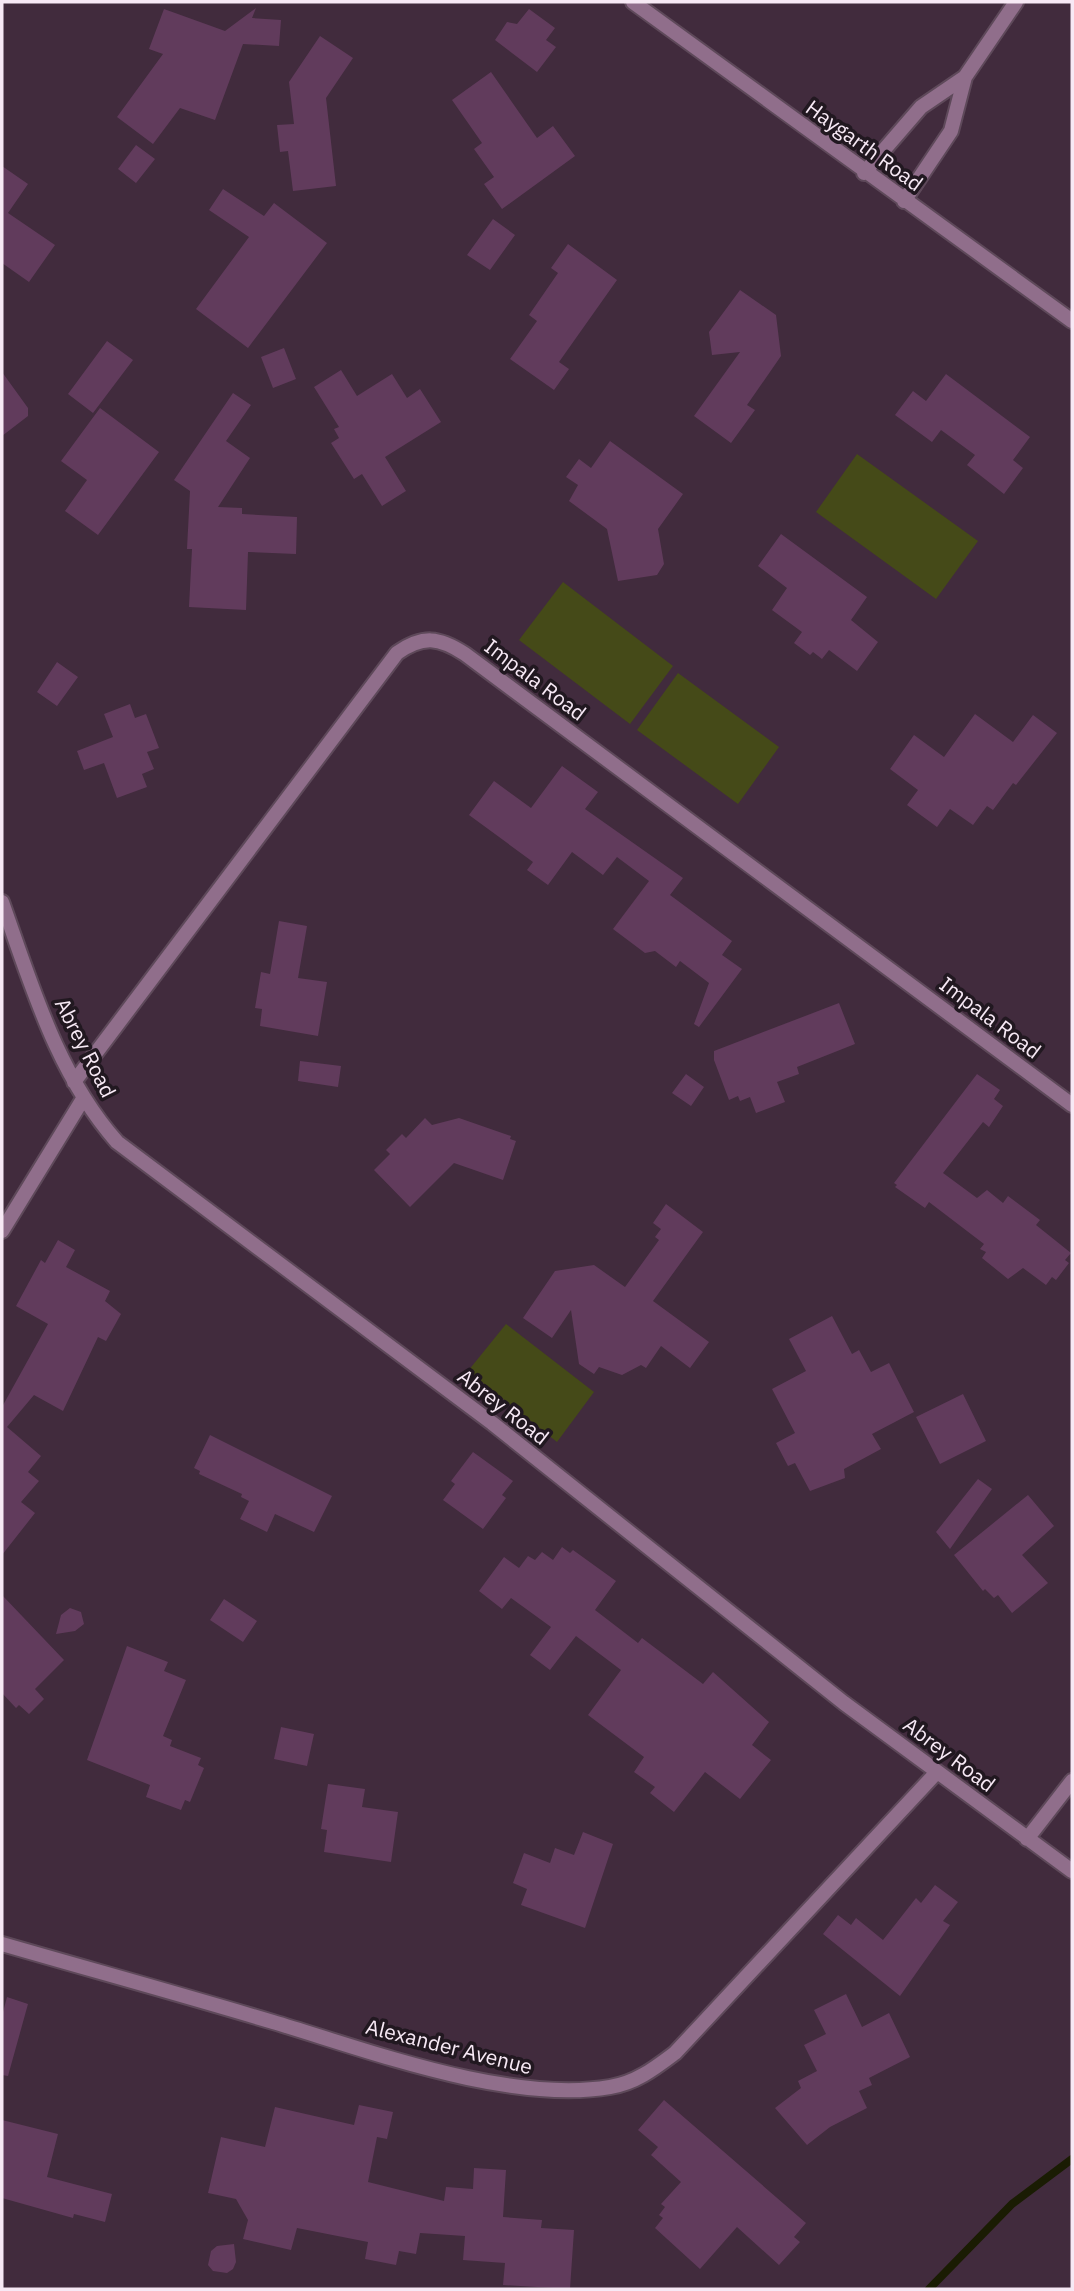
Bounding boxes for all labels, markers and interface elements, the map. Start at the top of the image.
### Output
street label: Haygarth Road [800,93,929,197]
street label: Impala Road [479,632,592,727]
street label: Impala Road [934,970,1047,1065]
street label: Abrey Road [49,993,123,1102]
street label: Abrey Road [452,1362,555,1451]
street label: Abrey Road [898,1710,1001,1798]
street label: Alexander Avenue [363,2012,535,2080]

